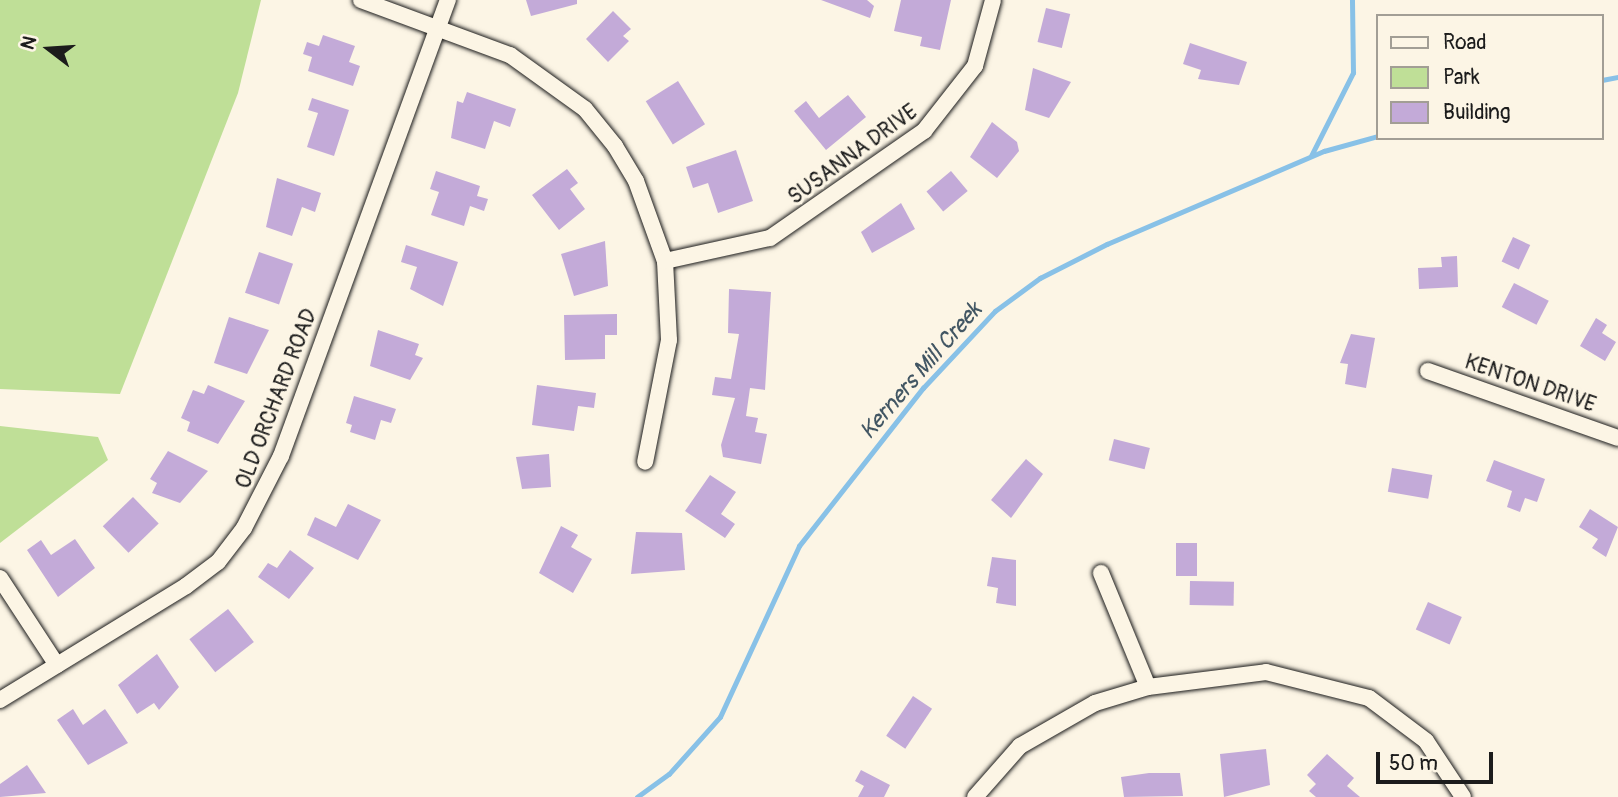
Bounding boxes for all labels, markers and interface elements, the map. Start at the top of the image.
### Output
north arrow [14,14,84,84]
legend [1376,14,1604,140]
text: Road [1443,29,1487,56]
text: N [16,33,42,53]
text: Park [1443,64,1480,91]
text: Building [1443,99,1510,126]
street label: SUSANNA DRIVE [784,100,922,210]
water label: Kerners Mill Creek [854,297,988,445]
street label: OLD ORCHARD ROAD [231,306,323,492]
street label: KENTON DRIVE [1461,350,1599,418]
scale bar [1380,738,1497,782]
text: 50 m [1389,750,1438,777]

